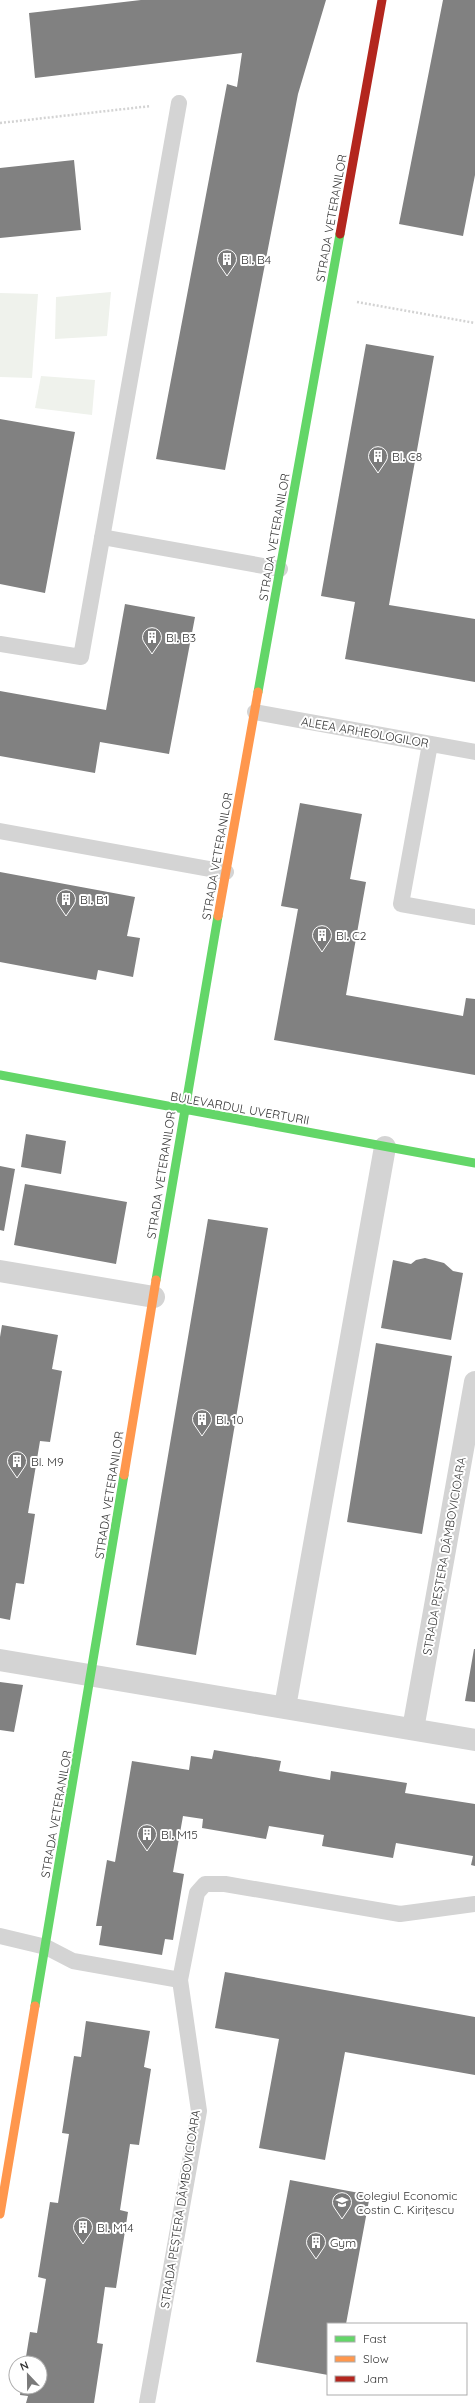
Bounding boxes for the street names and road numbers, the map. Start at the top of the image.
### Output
street label: STRADA VETERANILOR [312,153,350,283]
street label: STRADA VETERANILOR [255,472,293,602]
street label: ALEEA ARHEOLOGILOR [300,713,430,751]
street label: STRADA VETERANILOR [198,791,236,921]
street label: BULEVARDUL UVERTURII [169,1088,311,1128]
street label: STRADA VETERANILOR [143,1110,179,1240]
street label: STRADA VETERANILOR [91,1430,127,1560]
street label: STRADA PEȘTERA DÂMBOVICIOARA [419,1456,469,1656]
street label: STRADA VETERANILOR [37,1749,75,1879]
street label: STRADA PEȘTERA DÂMBOVICIOARA [157,2108,203,2309]

